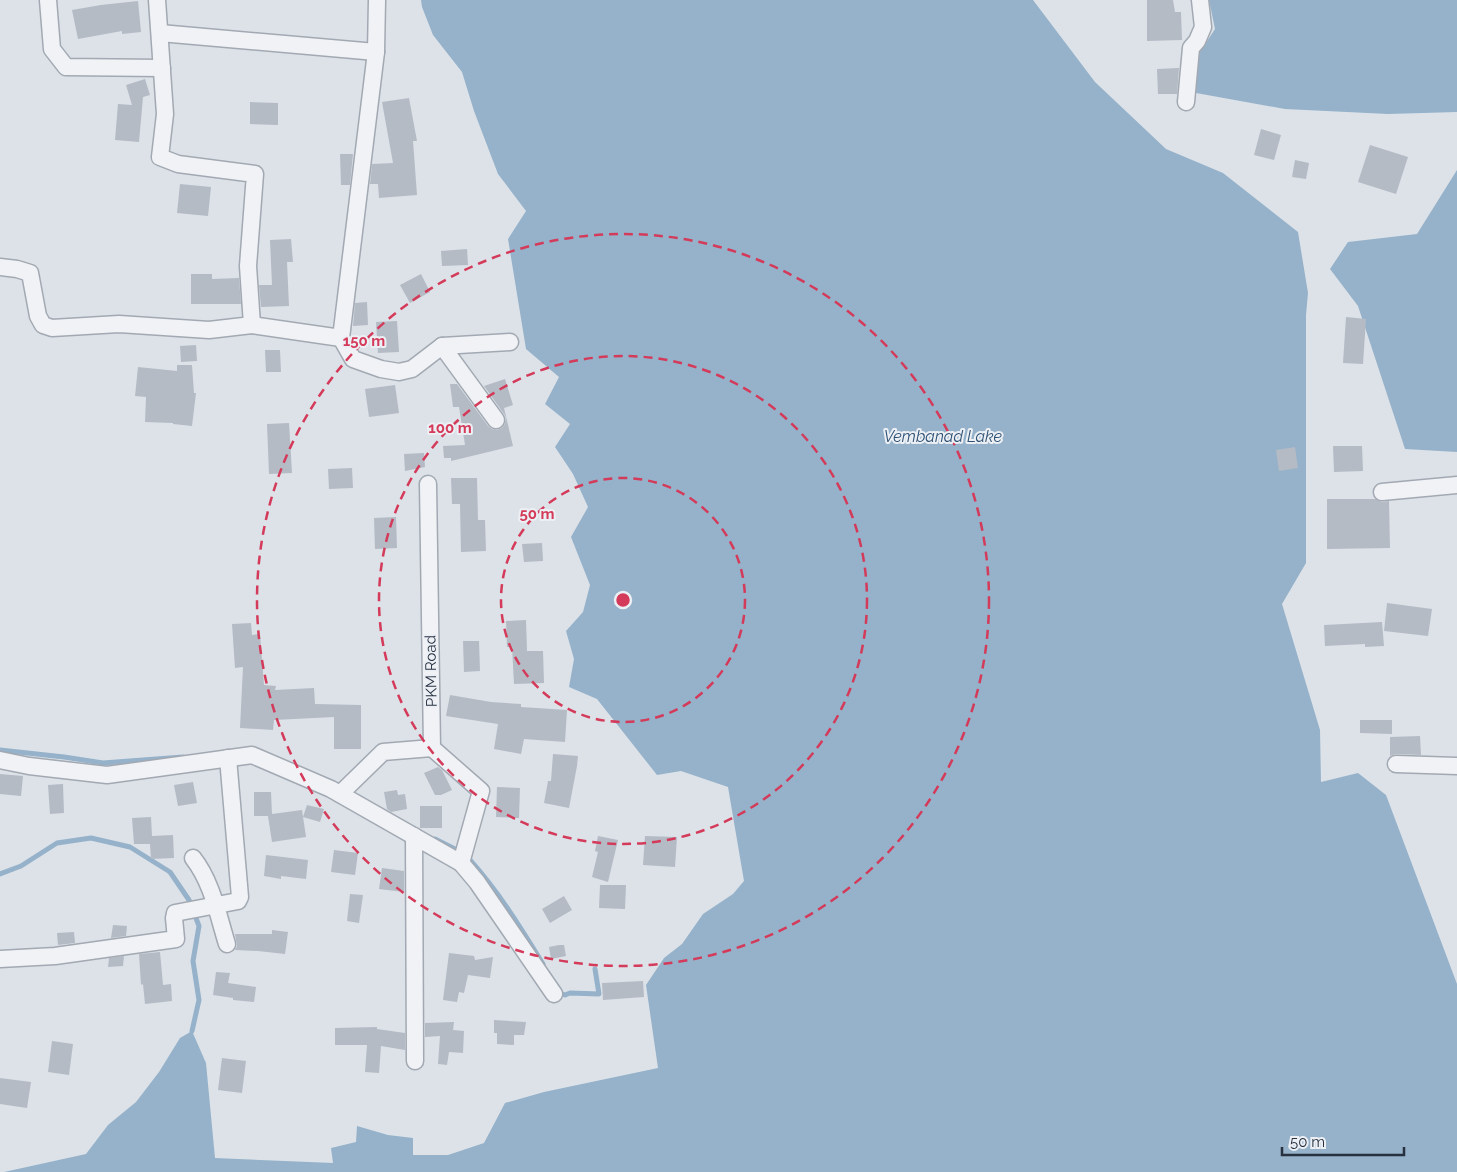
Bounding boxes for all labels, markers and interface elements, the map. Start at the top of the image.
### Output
text: 150 m [343,332,385,350]
text: 100 m [428,419,472,437]
water label: Vembanad Lake [884,427,1003,446]
text: 50 m [519,505,555,523]
centre of rings [614,591,632,609]
street label: PKM Road [421,635,441,707]
scale bar [1282,1124,1404,1156]
text: 50 m [1290,1133,1325,1151]

